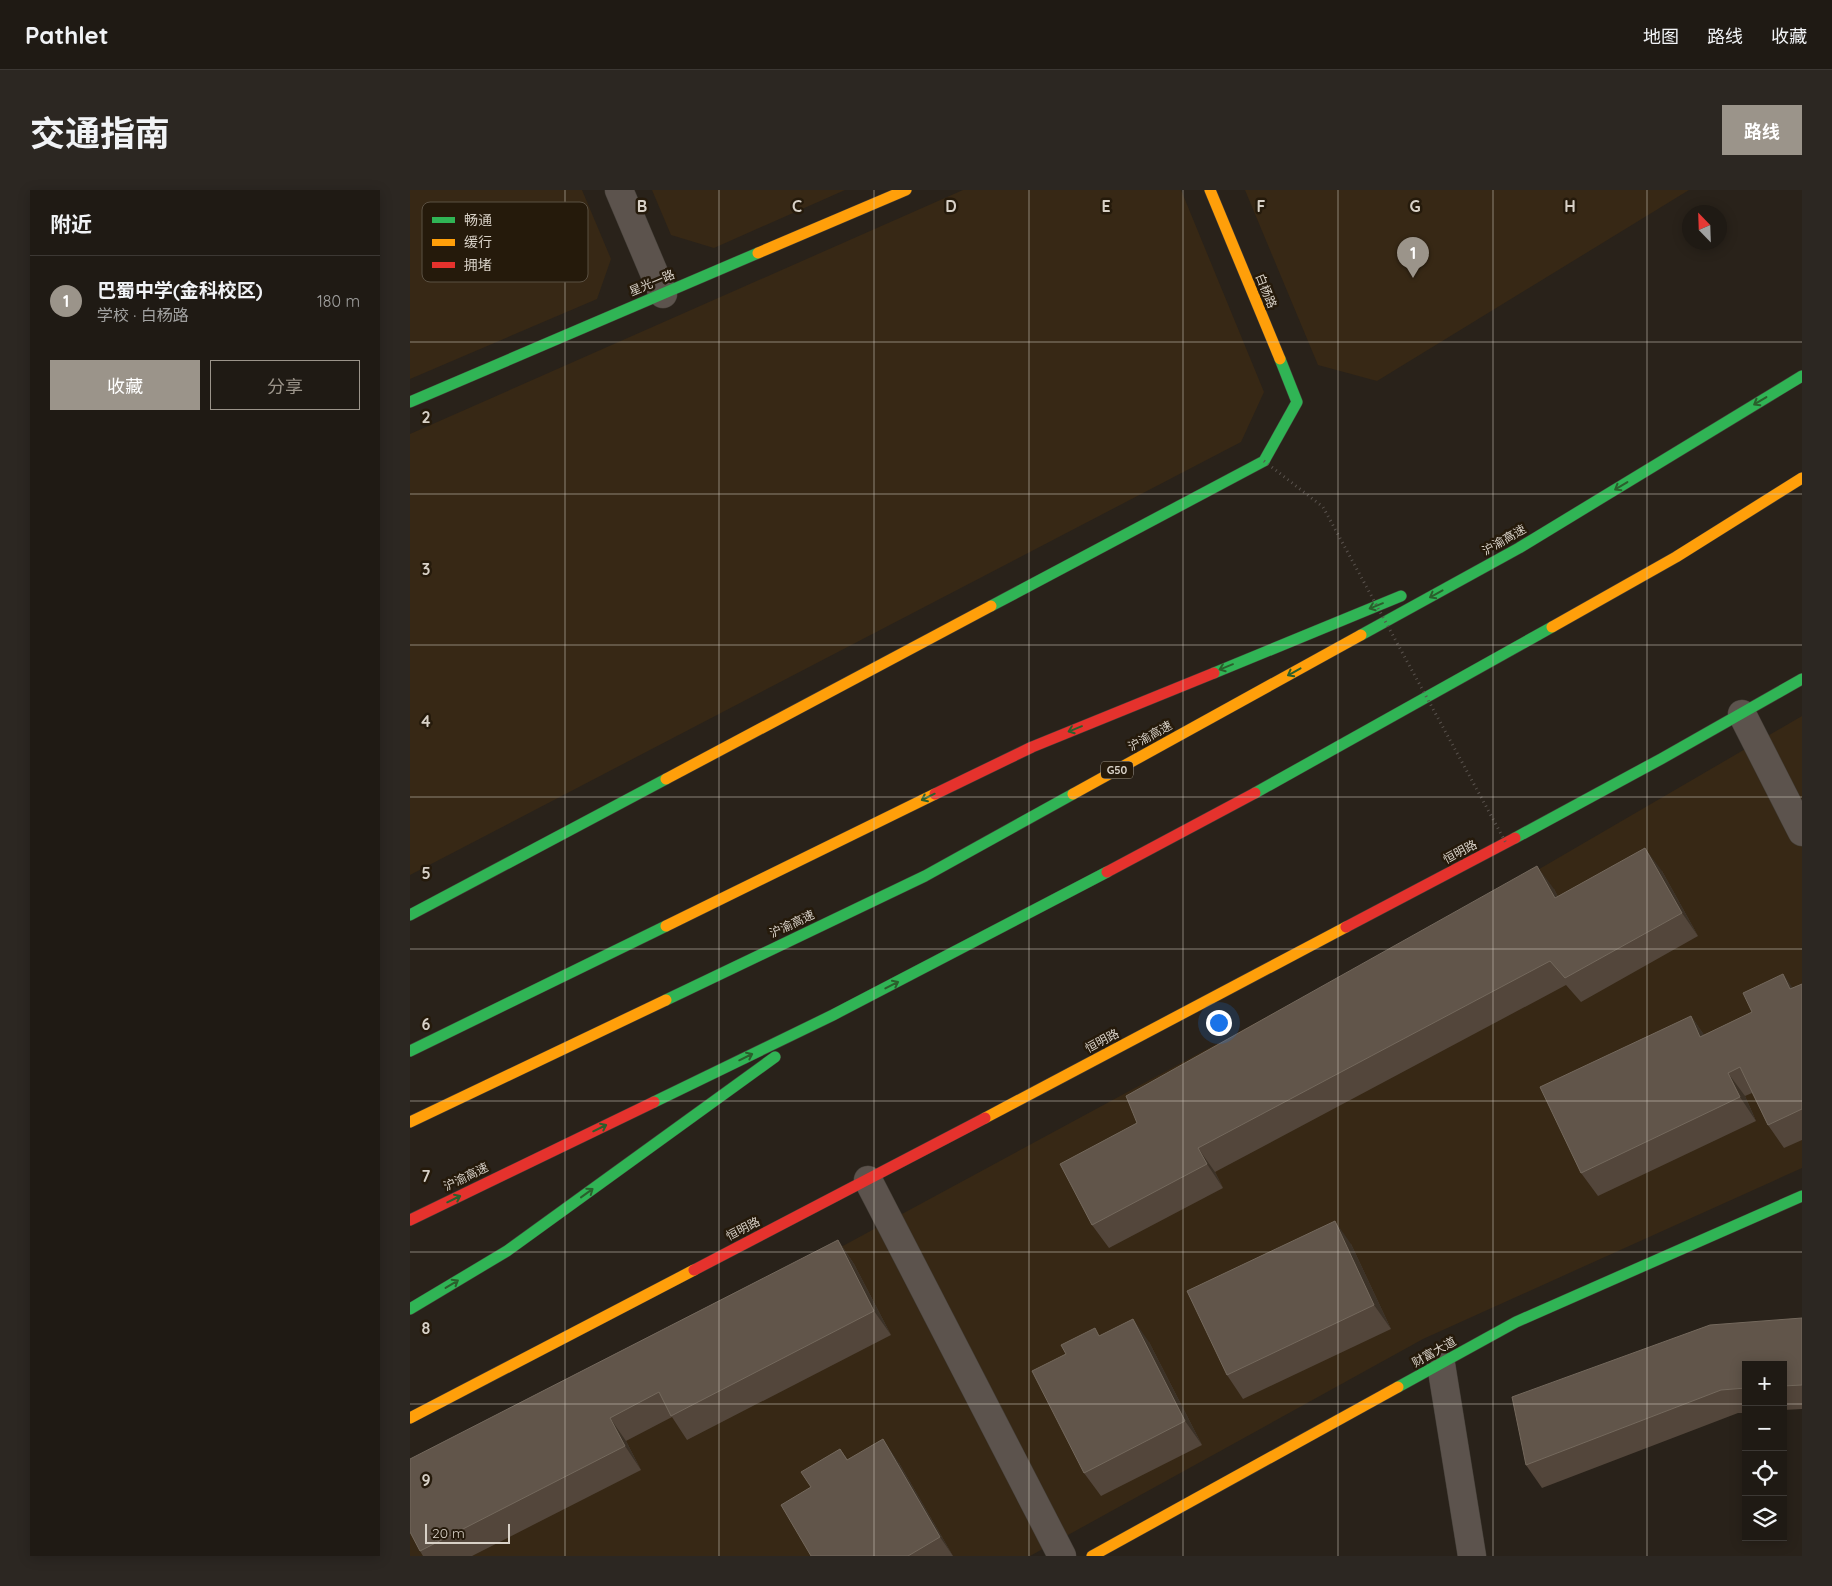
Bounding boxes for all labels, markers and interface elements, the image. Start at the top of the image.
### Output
text: Pathlet [25,20,109,50]
text: 地图 [1643,25,1679,48]
text: 路线 [1707,25,1743,48]
text: 收藏 [1771,25,1807,48]
button: 路线 [1722,105,1802,155]
text: 交通指南 [30,111,170,155]
text: B [637,196,647,216]
text: C [792,196,802,216]
text: D [945,196,957,216]
text: E [1101,196,1111,216]
text: F [1257,196,1266,216]
text: G [1409,196,1421,216]
text: H [1564,196,1576,216]
legend [422,202,588,282]
north arrow [1682,205,1727,250]
text: 附近 [50,211,92,237]
text: 畅通 [464,211,492,229]
text: 缓行 [464,233,492,251]
pin: 1 [1397,237,1429,278]
text: 拥堵 [464,256,492,274]
street label: 星光一路 [627,266,677,299]
street label: 白杨路 [1253,271,1280,310]
text: 巴蜀中学(金科校区) [97,278,263,302]
text: 1 [63,291,69,311]
text: 180 m [317,291,360,311]
text: 学校 · 白杨路 [97,305,189,325]
button: 收藏 [50,360,200,410]
button: 分享 [210,360,360,410]
one-way arrow [1754,397,1768,407]
text: 2 [421,407,431,427]
one-way arrow [1615,481,1629,491]
street label: 沪渝高速 [1479,521,1528,558]
text: 3 [422,559,430,579]
one-way arrow [1428,589,1443,599]
one-way arrow [1369,602,1384,611]
one-way arrow [1219,663,1234,673]
one-way arrow [1287,668,1301,678]
text: 4 [421,711,431,731]
street label: 沪渝高速 [1125,717,1174,754]
one-way arrow [1068,724,1083,734]
road number: G50 [1101,762,1133,778]
one-way arrow [921,793,936,802]
street label: 恒明路 [1440,836,1479,867]
text: 5 [421,863,431,883]
street label: 沪渝高速 [767,907,817,940]
one-way arrow [884,980,899,989]
your location [1206,1010,1232,1036]
text: 6 [422,1014,431,1034]
street label: 恒明路 [1082,1025,1121,1056]
one-way arrow [738,1051,753,1061]
one-way arrow [592,1122,607,1132]
street label: 沪渝高速 [441,1159,491,1194]
text: 7 [422,1166,431,1186]
one-way arrow [580,1188,594,1198]
one-way arrow [446,1193,461,1203]
street label: 恒明路 [723,1214,762,1243]
one-way arrow [444,1278,458,1288]
text: 8 [422,1318,431,1338]
street label: 财富大道 [1409,1333,1458,1370]
map controls [1742,1361,1787,1541]
button: + [1742,1361,1787,1406]
button: − [1742,1406,1787,1451]
button: locate [1742,1451,1787,1496]
text: 9 [421,1470,431,1490]
button: layers [1742,1496,1787,1541]
scale bar [425,1521,510,1544]
text: 20 m [432,1524,465,1542]

